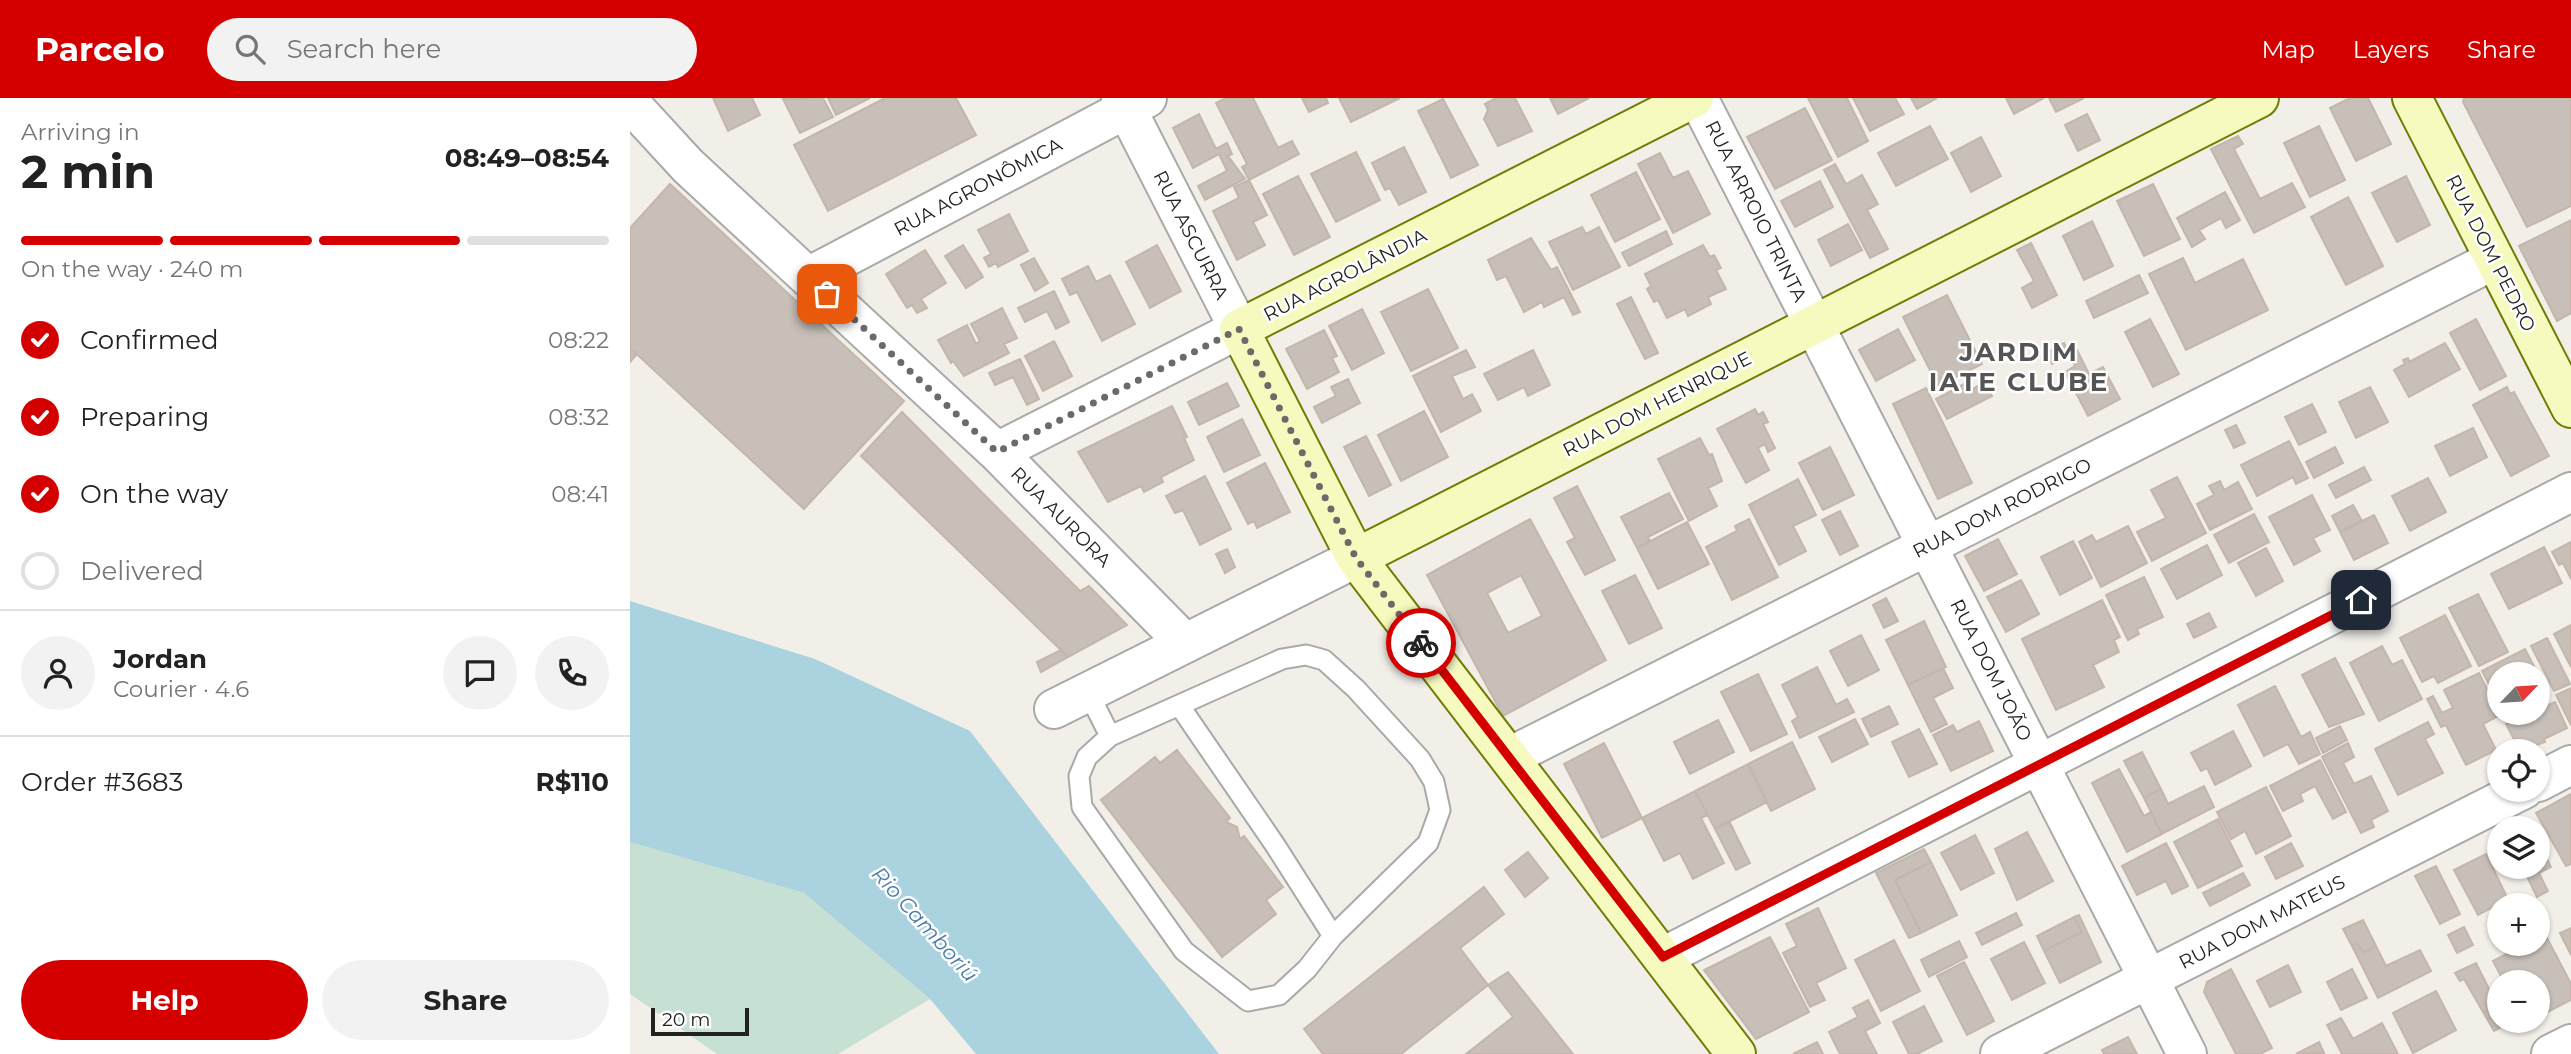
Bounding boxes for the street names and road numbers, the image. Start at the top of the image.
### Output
street label: RUA ARROIO TRINTA [1700,116,1812,306]
street label: RUA AGRONÔMICA [890,133,1066,241]
street label: RUA ASCURRA [1149,167,1234,304]
street label: RUA DOM PEDRO [2441,171,2541,335]
street label: RUA AGROLÂNDIA [1259,224,1431,326]
street label: RUA DOM HENRIQUE [1559,346,1755,462]
street label: RUA DOM RODRIGO [1909,453,2095,563]
street label: RUA AURORA [1006,462,1116,572]
street label: RUA DOM JOÃO [1945,595,2037,745]
street label: RUA DOM MATEUS [2175,870,2349,974]

